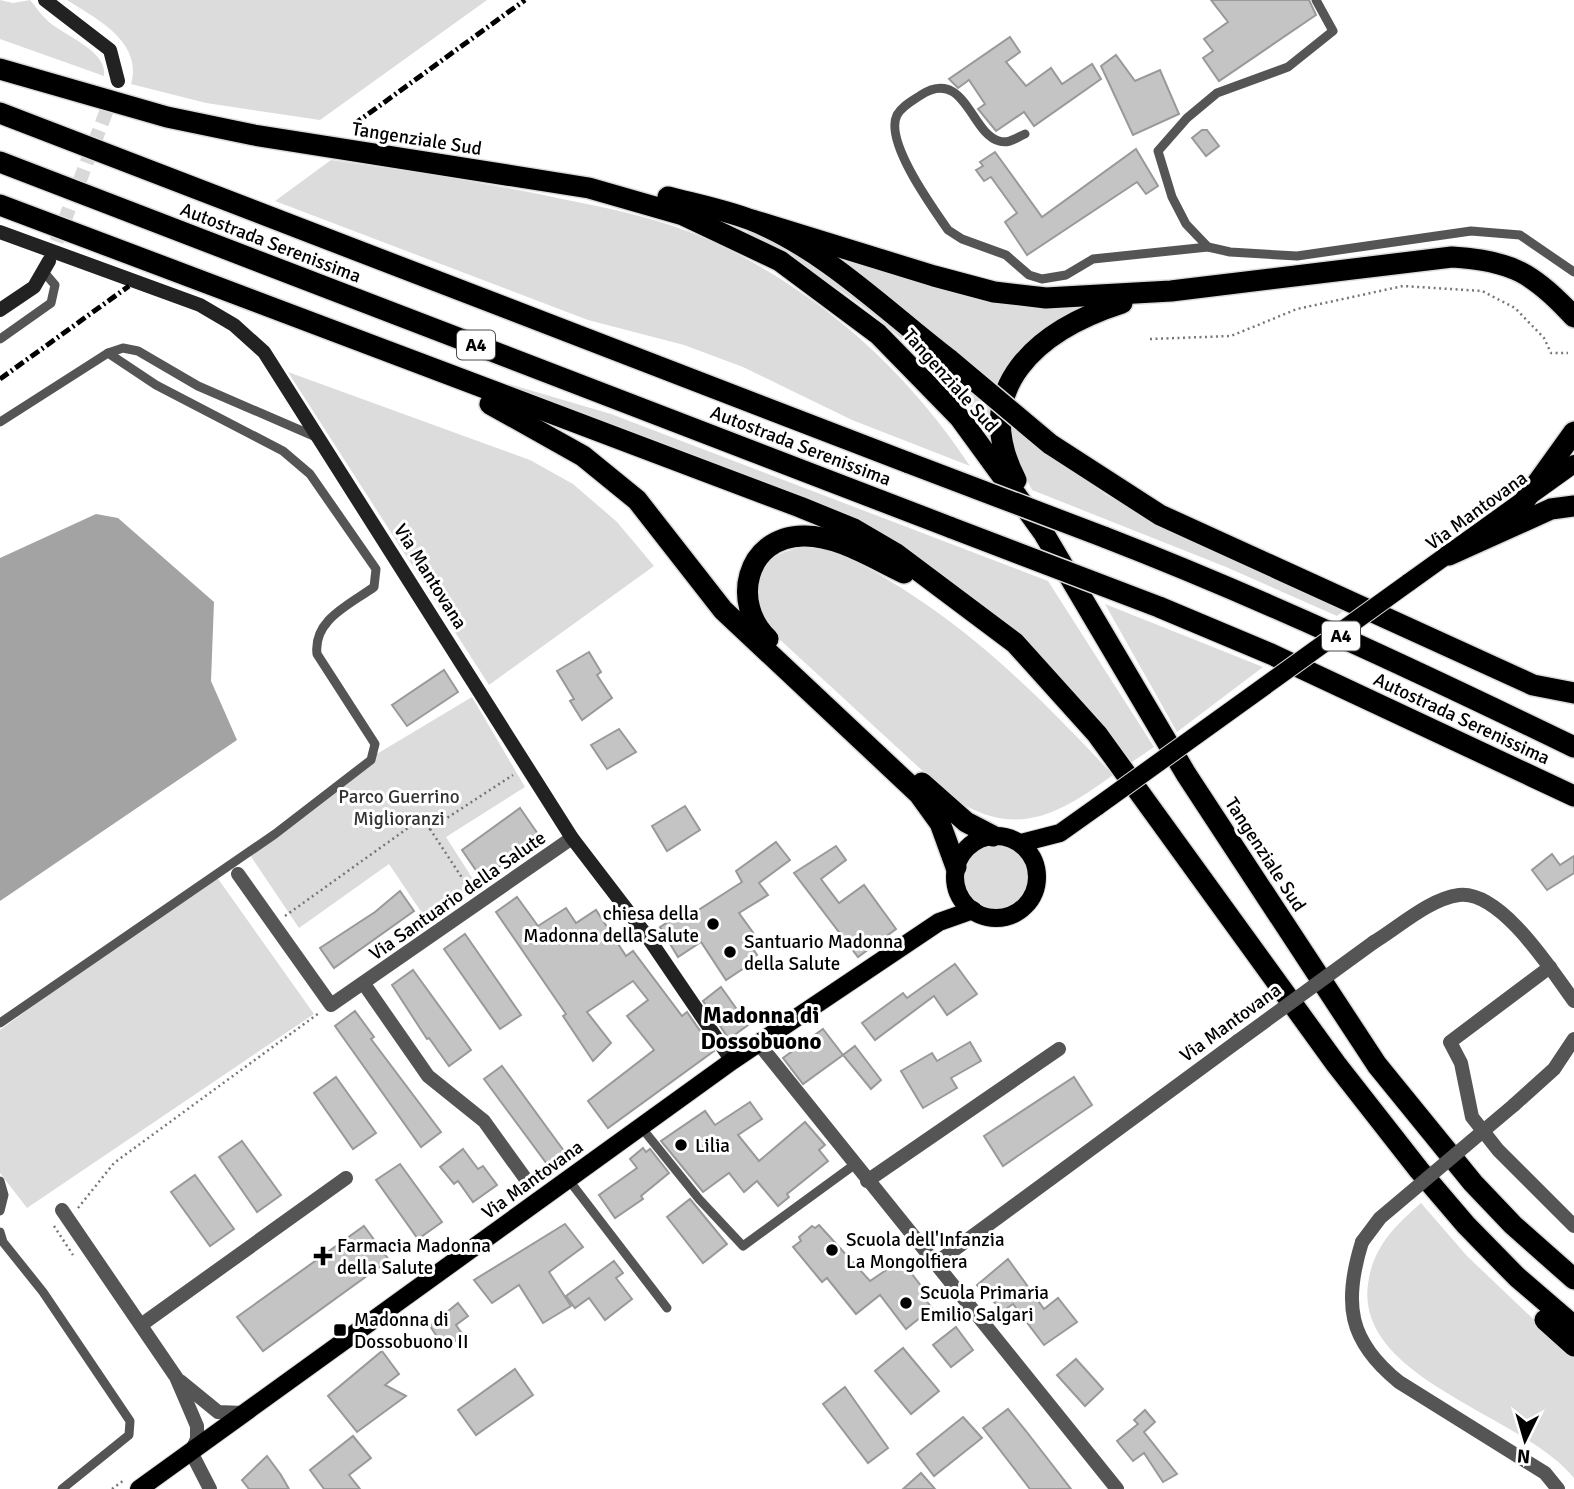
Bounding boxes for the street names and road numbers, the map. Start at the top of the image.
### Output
street label: Tangenziale Sud [350,117,484,161]
street label: Autostrada Serenissima [177,197,364,288]
street label: Tangenziale Sud [897,324,1003,437]
road number: A4 [457,330,495,360]
street label: Autostrada Serenissima [707,400,894,491]
street label: Via Mantovana [1421,466,1532,556]
street label: Via Mantovana [388,519,472,634]
road number: A4 [1322,622,1360,650]
street label: Autostrada Serenissima [1370,668,1554,770]
street label: Tangenziale Sud [1219,793,1311,916]
street label: Via Santuario della Salute [365,826,550,966]
street label: Via Mantovana [1175,978,1286,1068]
street label: Via Mantovana [477,1135,588,1225]

